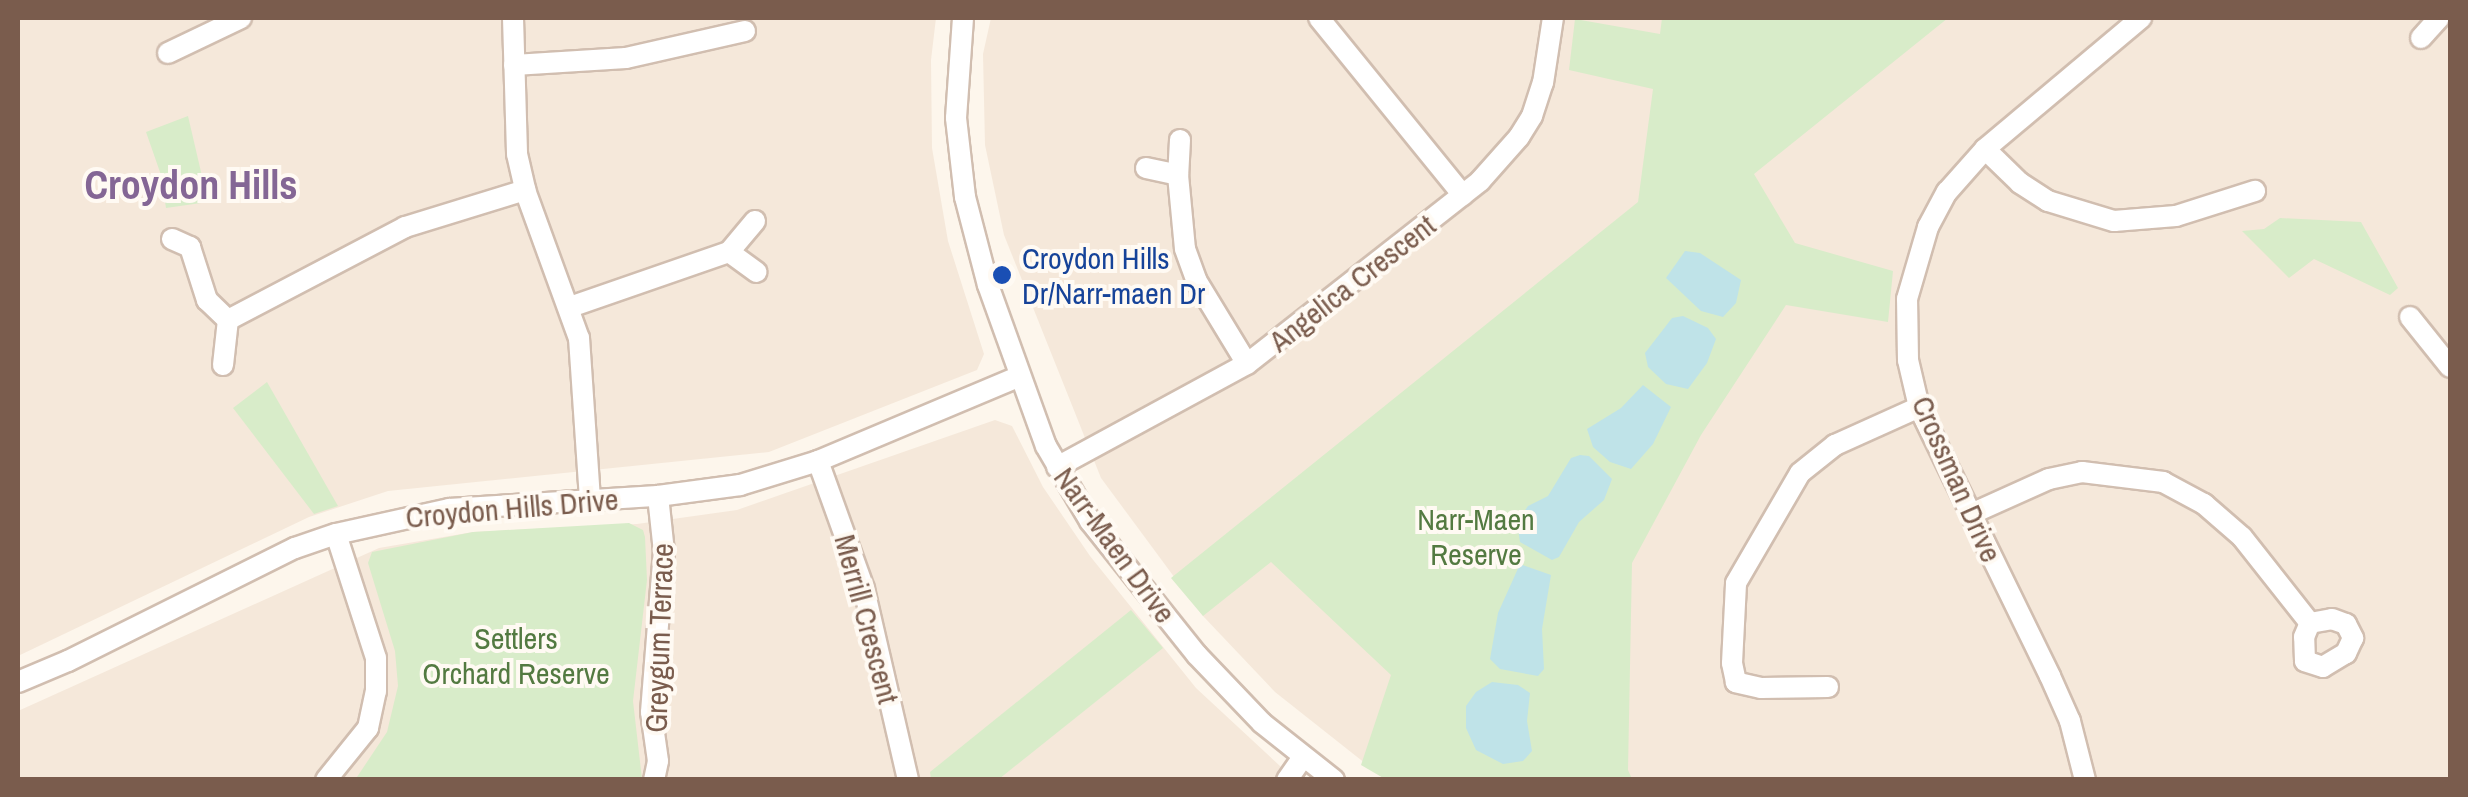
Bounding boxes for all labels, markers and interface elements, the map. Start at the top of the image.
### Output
district label: Croydon Hills [84,161,298,209]
street label: Angelica Crescent [1262,207,1442,359]
place label: Croydon Hills Dr/Narr-maen Dr [1022,240,1205,310]
marker: Croydon Hills Dr/Narr-maen Dr [991,264,1013,286]
street label: Crossman Drive [1904,391,2010,567]
street label: Narr-Maen Drive [1047,460,1183,630]
street label: Croydon Hills Drive [404,481,620,535]
park label: Narr-Maen Reserve [1417,501,1535,572]
street label: Merrill Crescent [827,531,907,707]
street label: Greygum Terrace [638,542,680,734]
park label: Settlers Orchard Reserve [422,620,610,690]

